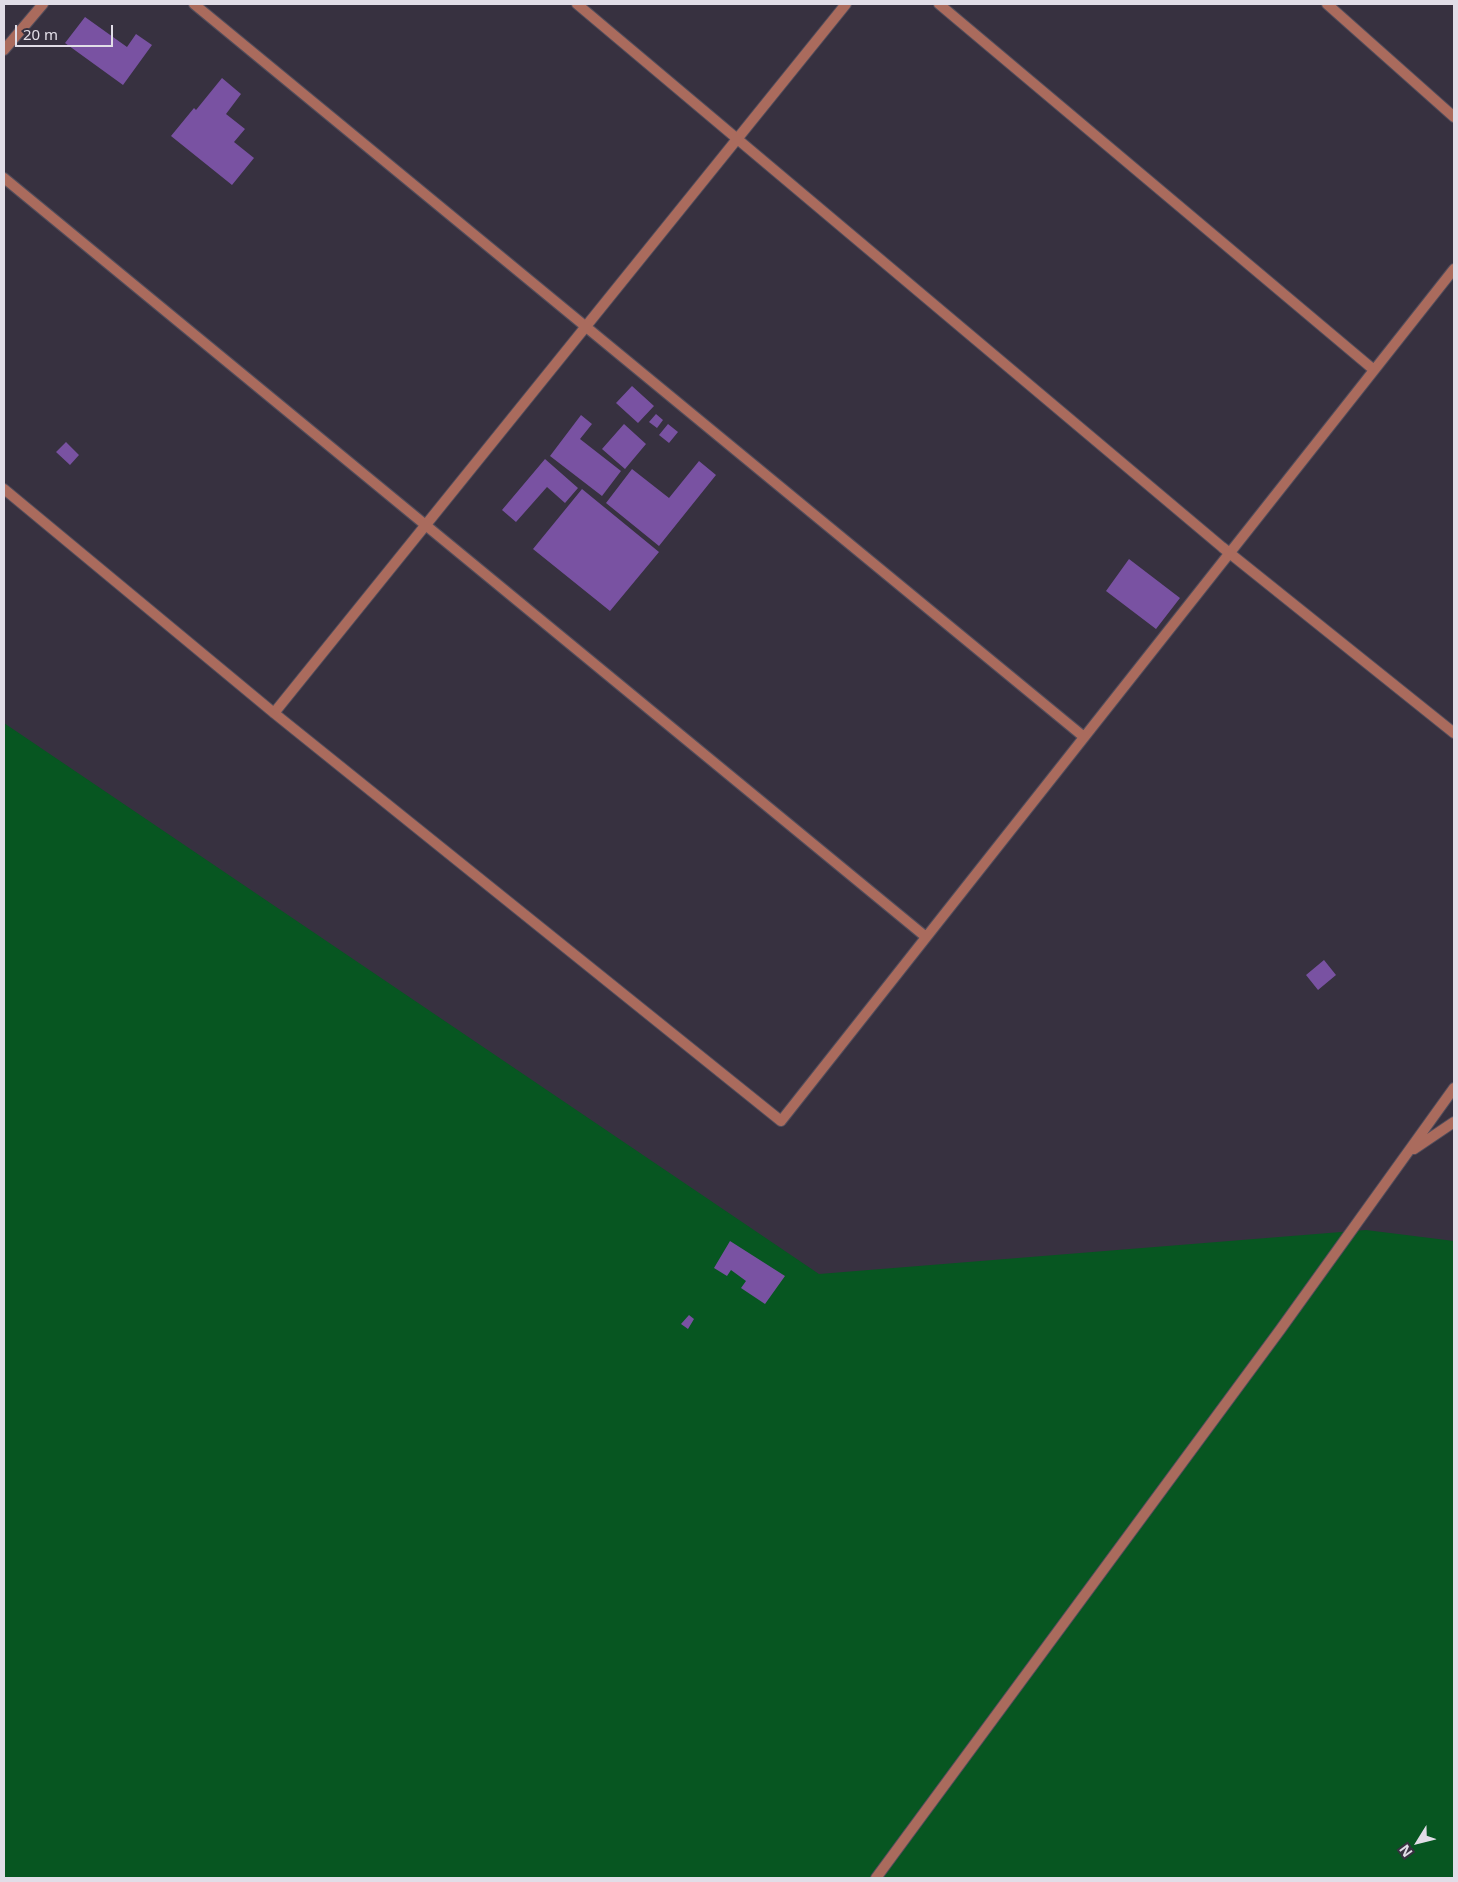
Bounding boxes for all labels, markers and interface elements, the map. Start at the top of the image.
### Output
scale bar [18,15,115,47]
text: 20 m [23,24,58,44]
north arrow [1393,1817,1443,1867]
text: N [1394,1841,1416,1861]

